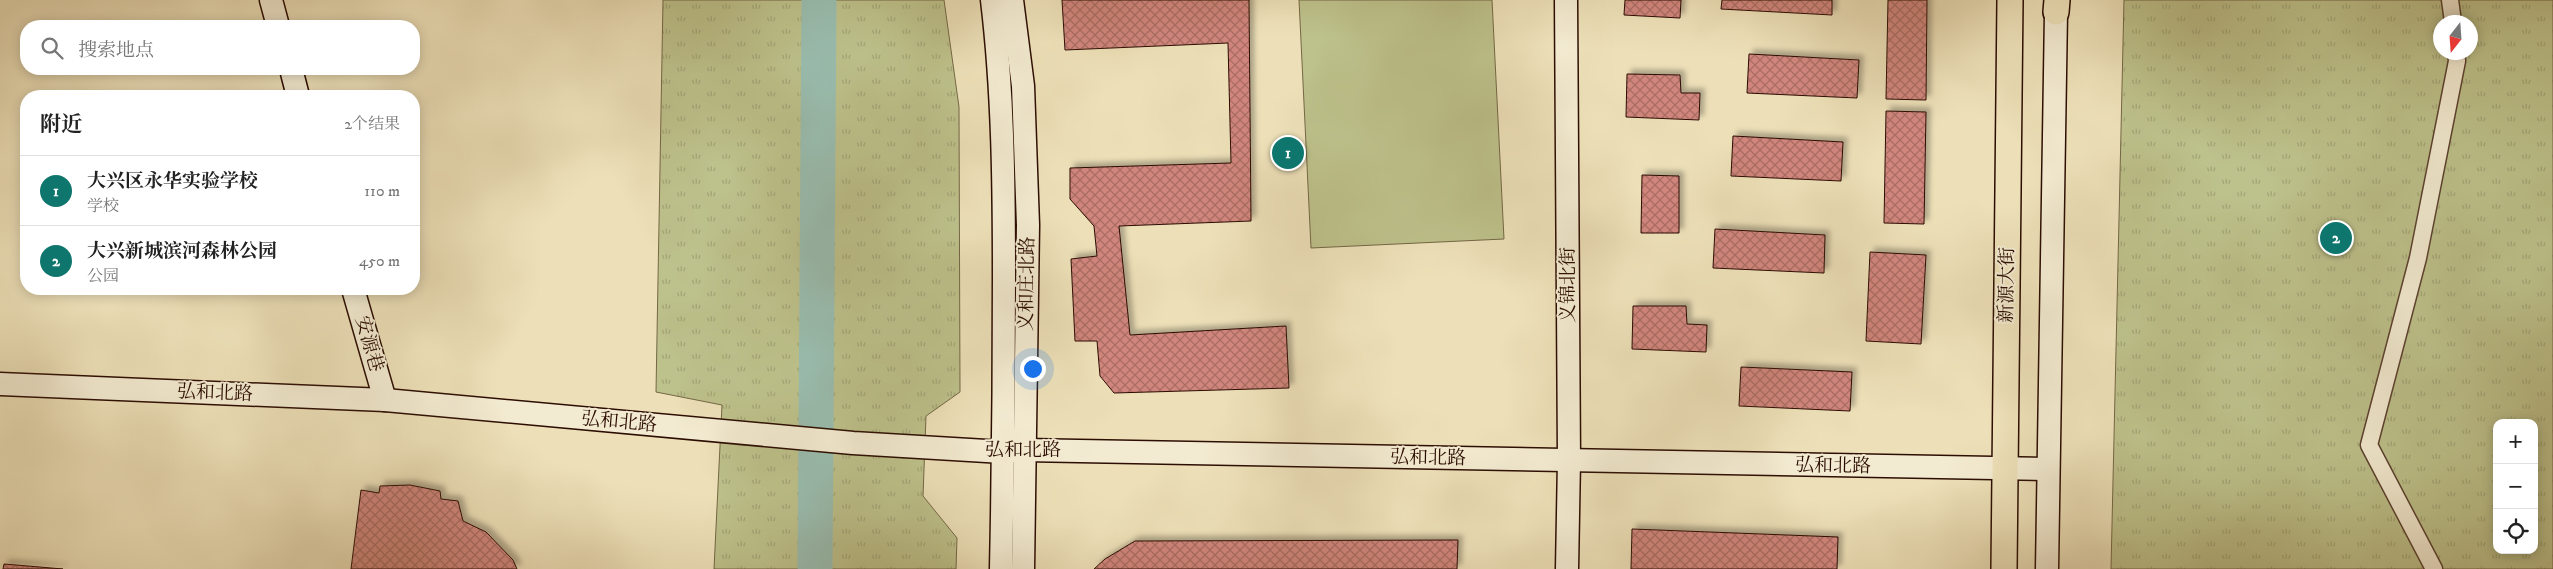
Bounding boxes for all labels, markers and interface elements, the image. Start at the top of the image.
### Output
north arrow [2433,15,2478,60]
search box [20,20,420,75]
icon: search [38,34,66,62]
text: 搜索地点 [78,39,154,62]
text: 附近 [40,112,82,138]
text: 2个结果 [344,114,400,134]
pin: 1 [1272,134,1304,172]
text: 大兴区永华实验学校 [87,170,258,193]
text: 1 [53,181,59,201]
text: 110 m [364,181,400,201]
text: 学校 [87,196,119,216]
pin: 2 [2320,219,2352,257]
street label: 义和庄北路 [1015,236,1039,332]
text: 大兴新城滨河森林公园 [87,240,277,263]
street label: 义锦北街 [1557,247,1580,323]
street label: 新源大街 [1995,247,2019,323]
text: 2 [52,251,60,271]
text: 450 m [359,251,400,271]
text: 公园 [87,266,119,286]
street label: 安源巷 [350,313,388,375]
your location [1020,356,1046,382]
street label: 弘和北路 [177,380,253,406]
street label: 弘和北路 [580,407,658,437]
map controls [2493,419,2538,554]
button: + [2493,419,2538,464]
street label: 弘和北路 [985,439,1061,462]
street label: 弘和北路 [1390,446,1466,470]
street label: 弘和北路 [1795,454,1871,478]
button: − [2493,464,2538,509]
button: locate [2493,509,2538,554]

